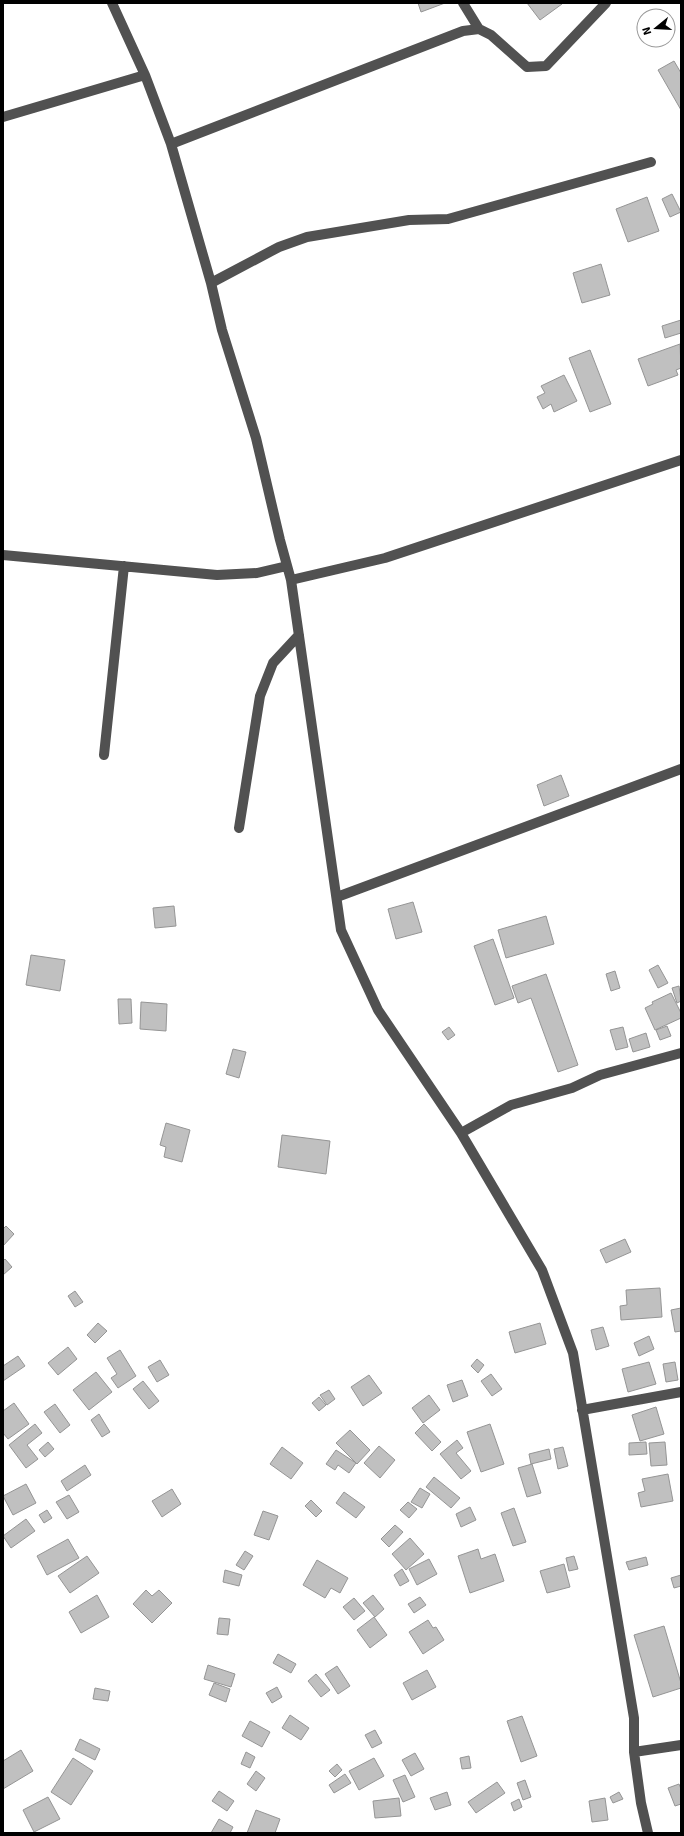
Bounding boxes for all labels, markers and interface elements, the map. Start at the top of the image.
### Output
north arrow [636,8,676,48]
text: N [640,25,654,37]

